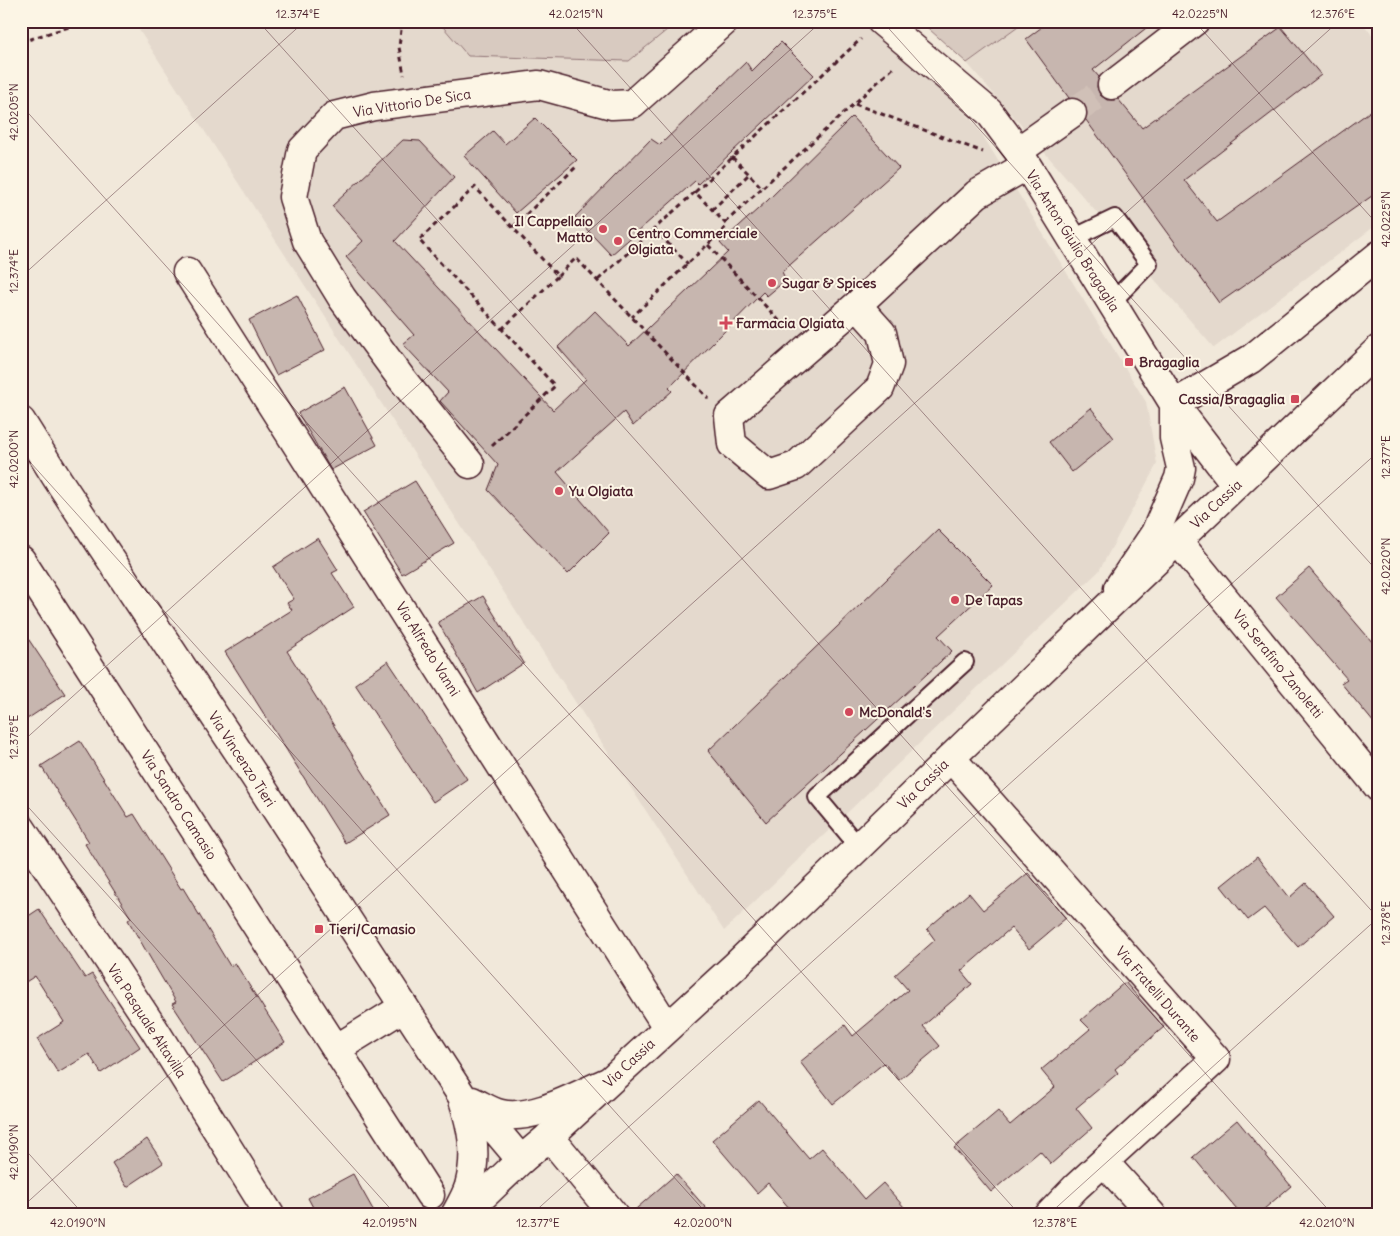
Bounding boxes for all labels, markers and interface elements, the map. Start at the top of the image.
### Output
text: 12.374°E [276,6,320,21]
text: 42.0215°N [549,6,603,21]
text: 12.375°E [793,6,837,21]
text: 42.0225°N [1172,6,1228,21]
text: 12.376°E [1311,6,1355,21]
text: 42.0205°N [6,83,21,141]
street label: Via Vittorio De Sica [352,85,472,121]
street label: Via Anton Giulio Bragaglia [1022,167,1124,315]
text: 42.0225°N [1378,191,1393,247]
place label: Il Cappellaio Matto [515,212,593,246]
marker: Il Cappellaio Matto [597,223,609,235]
place label: Centro Commerciale Olgiata [628,224,758,258]
marker: Centro Commerciale Olgiata [612,235,624,247]
text: 12.374°E [6,249,21,293]
place label: Sugar & Spices [782,274,877,292]
marker: Sugar & Spices [766,277,778,289]
place label: Farmacia Olgiata [736,314,844,332]
marker: Farmacia Olgiata [720,317,732,329]
place label: Bragaglia [1139,353,1200,371]
marker: Bragaglia [1123,356,1135,368]
place label: Cassia/Bragaglia [1178,390,1285,408]
marker: Cassia/Bragaglia [1289,393,1301,405]
text: 42.0200°N [6,430,21,488]
text: 12.377°E [1378,435,1393,479]
street label: Via Cassia [1186,476,1246,532]
place label: Yu Olgiata [568,482,633,500]
marker: Yu Olgiata [553,485,565,497]
text: 42.0220°N [1378,537,1393,595]
place label: De Tapas [965,591,1023,609]
marker: De Tapas [949,594,961,606]
street label: Via Alfredo Vanni [392,599,464,699]
street label: Via Serafino Zanoletti [1229,606,1327,722]
place label: McDonald's [859,703,932,721]
marker: McDonald's [843,706,855,718]
street label: Via Vincenzo Tieri [204,708,280,810]
text: 12.375°E [6,715,21,759]
street label: Via Sandro Camasio [137,747,221,863]
street label: Via Cassia [894,755,952,813]
text: 12.378°E [1378,901,1393,945]
place label: Tieri/Camasio [329,920,416,938]
marker: Tieri/Camasio [313,923,325,935]
street label: Via Fratelli Durante [1112,943,1204,1045]
street label: Via Pasquale Altavilla [103,961,191,1081]
street label: Via Cassia [599,1035,659,1091]
text: 42.0190°N [6,1124,21,1180]
text: 42.0190°N [50,1215,106,1230]
text: 42.0195°N [363,1215,417,1230]
text: 12.377°E [516,1215,560,1230]
text: 42.0200°N [674,1215,732,1230]
text: 12.378°E [1033,1215,1077,1230]
text: 42.0210°N [1299,1215,1355,1230]

